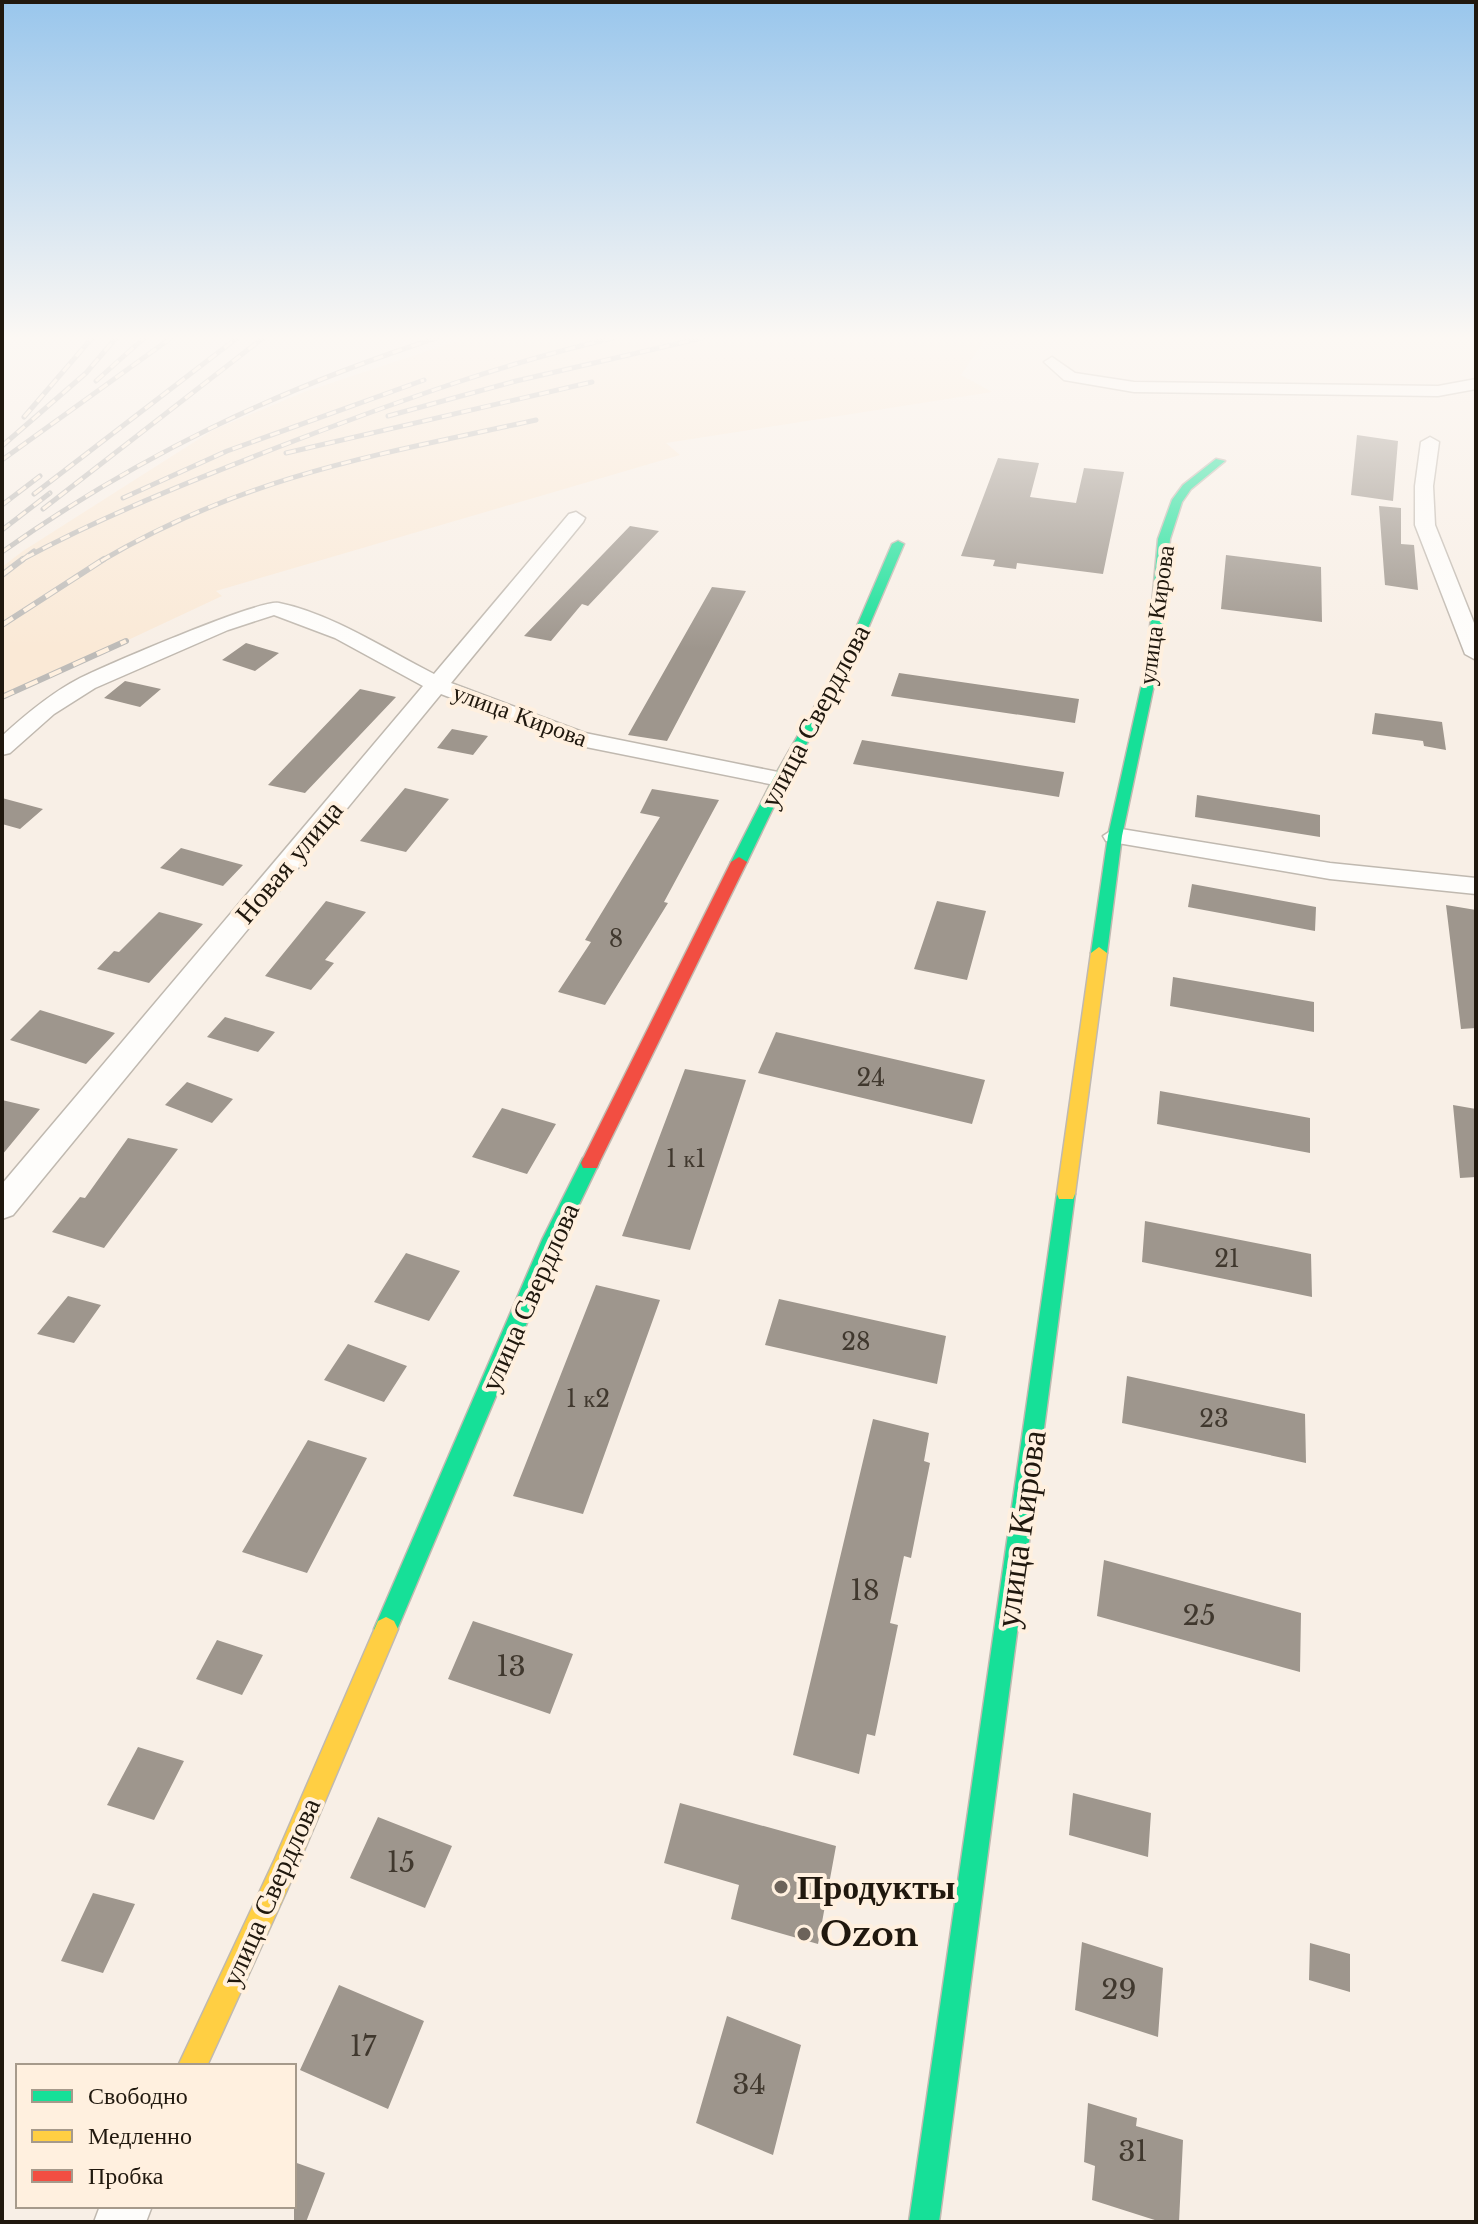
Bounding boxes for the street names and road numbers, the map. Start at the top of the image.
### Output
street label: улица Кирова [1132,543,1180,687]
street label: улица Свердлова [752,618,878,814]
street label: улица Кирова [449,677,591,753]
street label: Новая улица [228,793,351,931]
street label: улица Свердлова [473,1197,587,1397]
street label: улица Кирова [985,1427,1055,1631]
street label: улица Свердлова [214,1792,328,1992]

